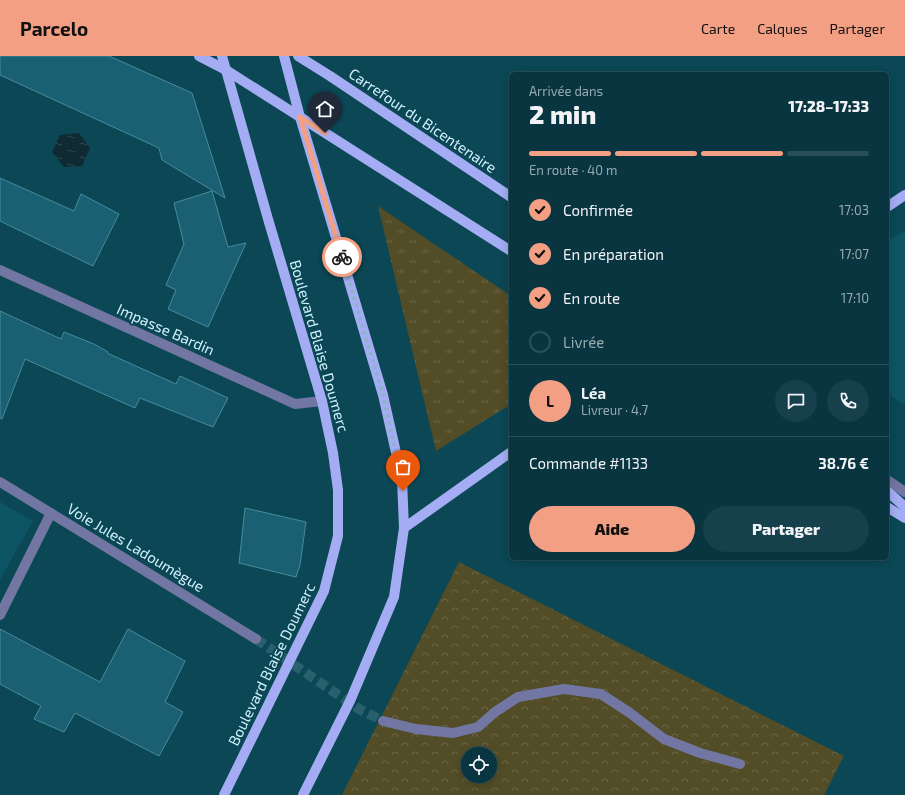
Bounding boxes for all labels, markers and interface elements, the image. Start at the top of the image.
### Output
text: Parcelo [20,17,88,40]
text: Carte [701,20,735,37]
text: Calques [757,20,808,37]
text: Partager [830,20,885,37]
street label: Carrefour du Bicentenaire [346,64,500,176]
text: Arrivée dans [529,83,603,99]
pin [308,92,342,133]
text: 17:28–17:33 [788,97,869,115]
icon: home [314,98,336,120]
text: 2 min [529,98,596,129]
text: En route · 40 m [529,162,618,178]
icon: check [529,199,551,221]
text: Confirmée [563,201,633,219]
text: 17:03 [839,202,869,218]
courier [322,237,362,277]
icon: check [529,243,551,265]
text: En préparation [563,245,664,263]
icon: bike [331,246,353,268]
text: 17:07 [840,246,869,262]
street label: Boulevard Blaise Doumerc [287,258,353,434]
icon: check [529,287,551,309]
text: En route [563,289,620,307]
text: 17:10 [841,290,869,306]
street label: Impasse Bardin [114,299,218,359]
text: Livrée [563,333,604,351]
button: chat [775,380,817,422]
button: phone [827,380,869,422]
text: Léa [581,384,606,402]
text: L [546,392,554,410]
text: Livreur · 4.7 [581,402,648,418]
pin [386,450,420,491]
text: Commande #1133 [529,454,648,472]
text: 38.76 € [818,454,869,472]
icon: bag [392,456,414,478]
street label: Voie Jules Ladoumègue [64,499,208,595]
button: Aide [529,506,695,552]
button: Partager [703,506,869,552]
street label: Boulevard Blaise Doumerc [224,580,318,748]
map controls [461,747,497,783]
button: locate [461,747,497,783]

